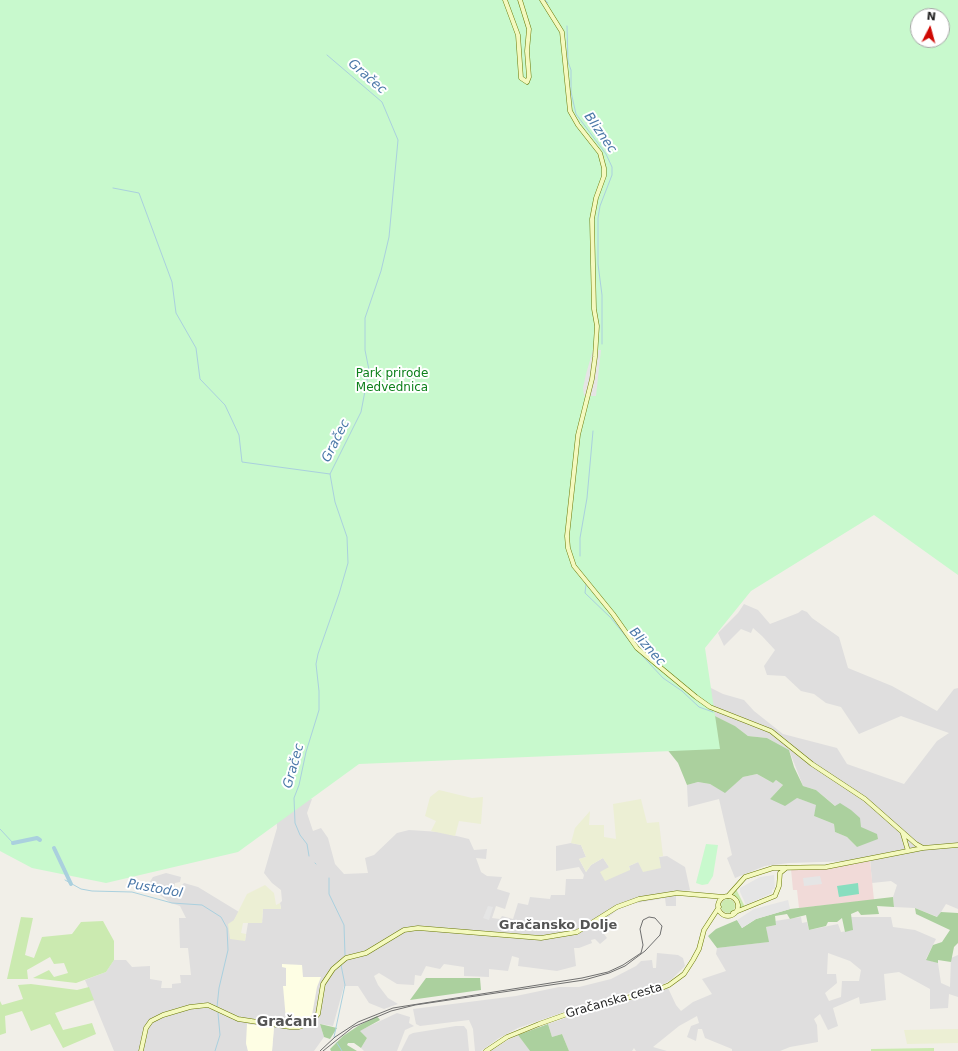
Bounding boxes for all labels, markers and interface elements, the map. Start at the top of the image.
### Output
north arrow [910,8,950,48]
text: N [926,10,936,24]
water label: Gračec [345,56,389,98]
water label: Bliznec [580,110,620,156]
park label: Park prirode Medvednica [356,367,428,395]
water label: Gračec [319,417,353,465]
water label: Bliznec [626,625,668,669]
water label: Gračec [280,742,308,790]
water label: Pustodol [126,876,184,902]
district label: Gračansko Dolje [499,918,617,934]
street label: Gračanska cesta [564,980,664,1022]
district label: Gračani [257,1014,317,1030]

